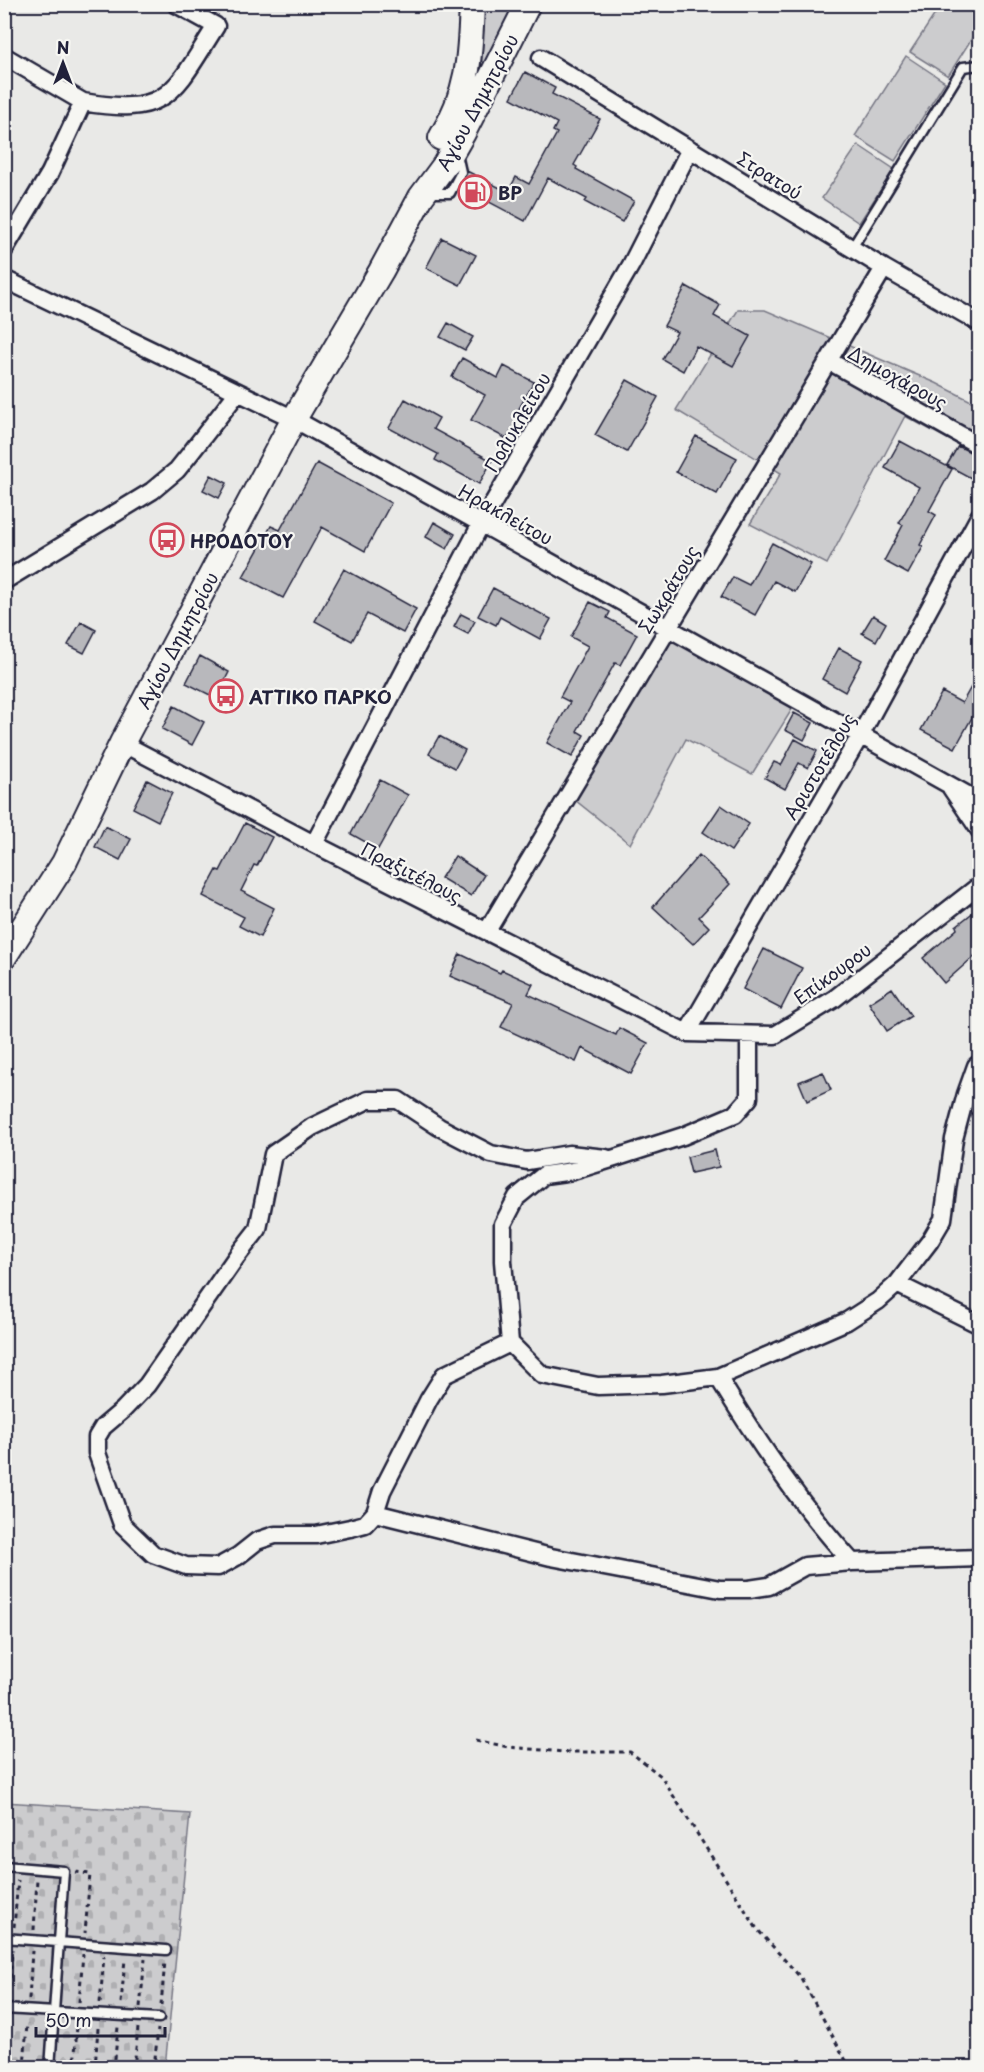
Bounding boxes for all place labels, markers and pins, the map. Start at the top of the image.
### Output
fuel station icon: BP [457,174,493,210]
place label: BP [498,179,522,206]
bus stop icon: ΗΡΟΔΟΤΟΥ [149,522,185,558]
place label: ΗΡΟΔΟΤΟΥ [190,527,293,554]
bus stop icon: ΑΤΤΙΚΟ ΠΑΡΚΟ [208,678,244,714]
place label: ΑΤΤΙΚΟ ΠΑΡΚΟ [248,683,392,710]

